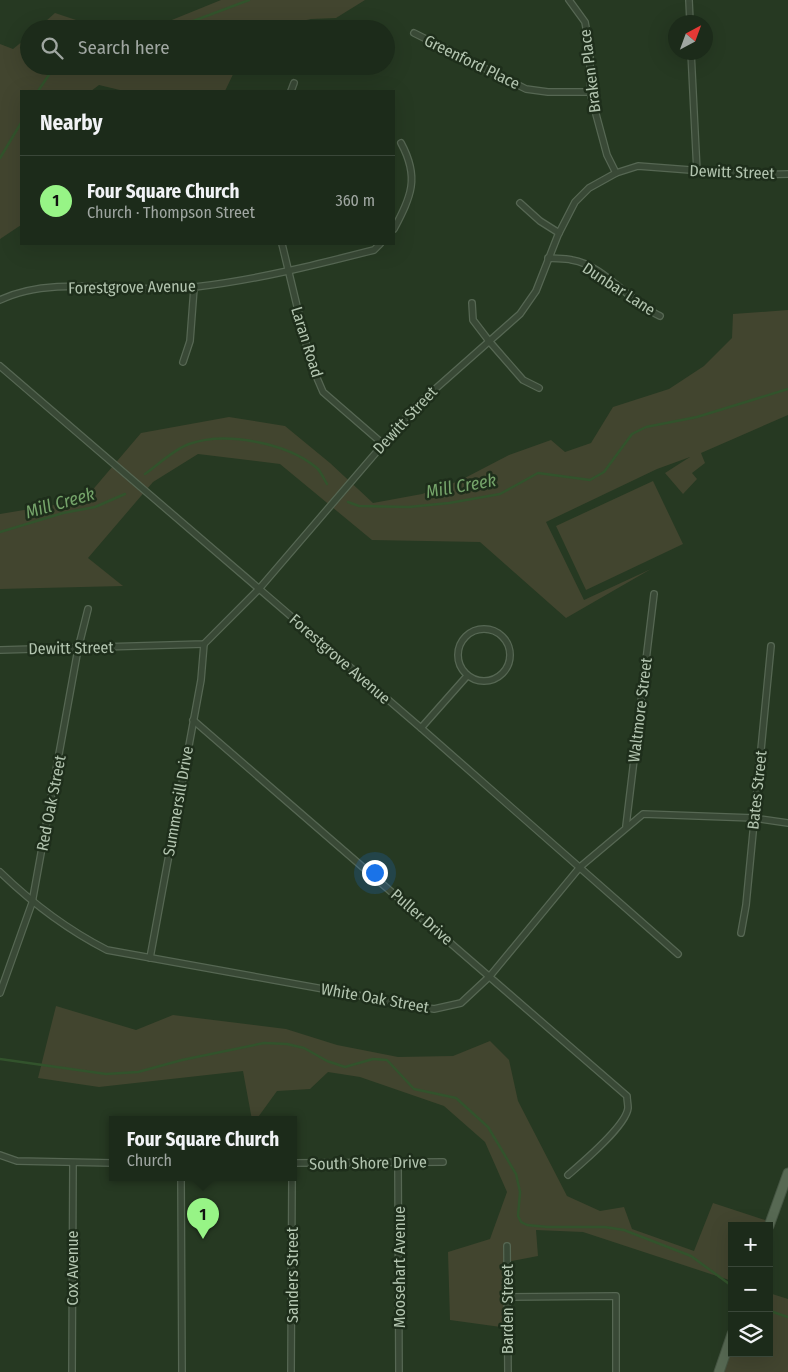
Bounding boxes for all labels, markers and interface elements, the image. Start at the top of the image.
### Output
north arrow [668,15,713,60]
search box [20,20,395,75]
street label: Braken Place [575,28,605,114]
street label: Greenford Place [421,31,523,93]
icon: search [38,34,66,62]
text: Search here [78,36,170,59]
text: Nearby [40,110,102,136]
street label: Dewitt Street [689,161,776,183]
text: Four Square Church [87,180,239,203]
text: 1 [53,191,59,210]
text: 360 m [335,191,375,210]
text: Church · Thompson Street [87,203,255,222]
street label: Dunbar Lane [579,258,659,320]
street label: Forestgrove Avenue [68,276,196,298]
street label: Laran Road [287,304,327,380]
street label: Dewitt Street [369,382,442,458]
water label: Mill Creek [424,469,498,503]
water label: Mill Creek [23,483,97,523]
street label: Forestgrove Avenue [286,610,394,708]
street label: Dewitt Street [28,638,115,658]
street label: Waltmore Street [624,656,656,764]
street label: Summersill Drive [159,745,197,857]
street label: Bates Street [743,749,771,830]
street label: Red Oak Street [32,753,70,852]
your location [362,860,388,886]
street label: Puller Drive [387,885,457,949]
street label: White Oak Street [319,979,431,1017]
popup [109,1116,297,1181]
text: Four Square Church [127,1128,279,1151]
text: Church [127,1151,172,1170]
street label: South Shore Drive [309,1152,427,1174]
pin: 1 [187,1198,219,1239]
street label: Moosehart Avenue [390,1206,409,1328]
map controls [728,1222,773,1357]
button: + [728,1222,773,1267]
street label: Sanders Street [283,1226,302,1323]
street label: Cox Avenue [63,1230,82,1305]
street label: Barden Street [498,1263,517,1354]
button: − [728,1267,773,1312]
button: layers [728,1312,773,1357]

